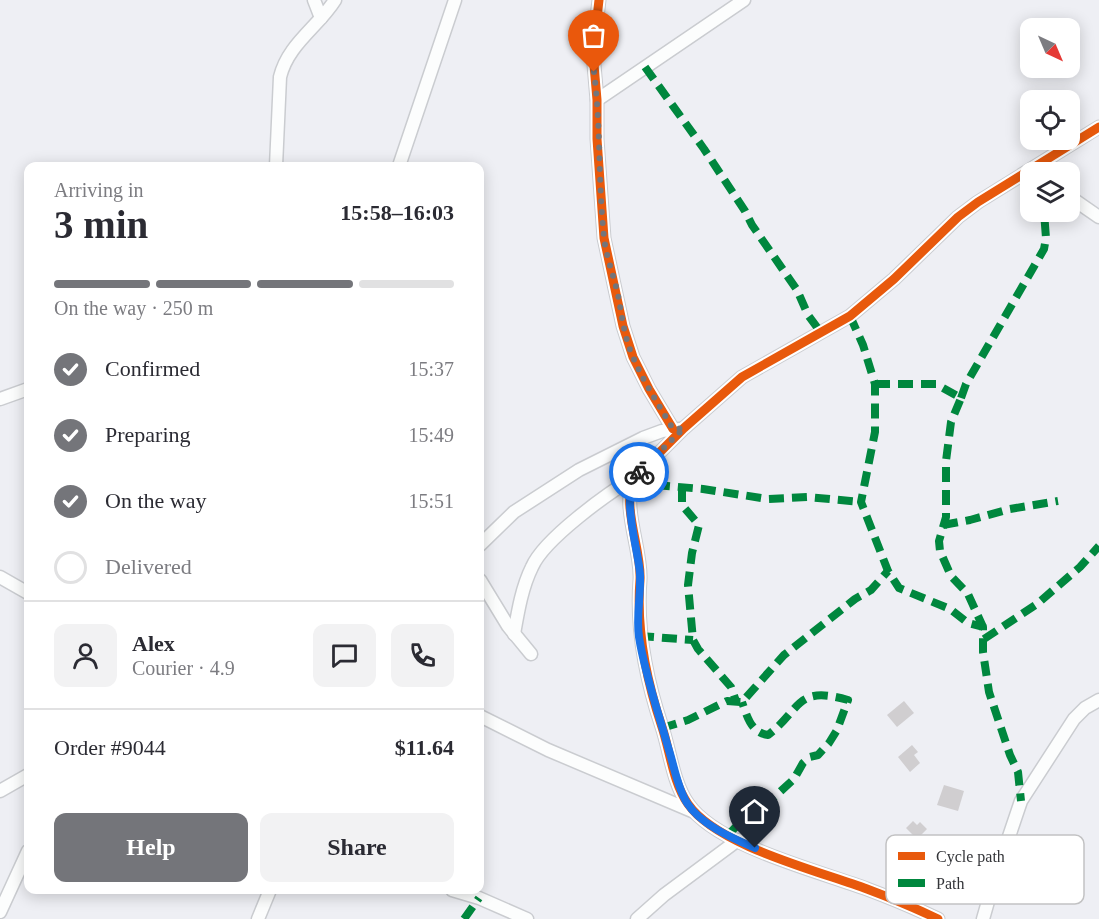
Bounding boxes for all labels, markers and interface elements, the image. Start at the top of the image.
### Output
pin [568,10,619,72]
north arrow [1020,18,1080,78]
map controls [1020,18,1080,222]
icon: bag [577,19,610,52]
button: locate [1020,90,1080,150]
button: layers [1020,162,1080,222]
text: Arriving in [54,179,143,201]
text: 15:58–16:03 [340,200,454,225]
text: 3 min [54,203,148,246]
text: On the way · 250 m [54,297,213,319]
icon: check [54,353,87,386]
text: Confirmed [105,356,200,381]
text: 15:37 [408,358,454,380]
icon: check [54,419,87,452]
text: Preparing [105,422,191,447]
text: 15:49 [408,424,454,446]
courier [609,442,669,502]
icon: bike [623,456,656,489]
icon: check [54,485,87,518]
text: On the way [105,488,206,513]
text: 15:51 [408,490,454,512]
text: Delivered [105,554,192,579]
button: person [54,624,117,687]
button: chat [313,624,376,687]
button: phone [391,624,454,687]
text: Alex [132,631,175,656]
text: Courier · 4.9 [132,657,235,679]
text: Order #9044 [54,735,166,760]
text: $11.64 [395,735,454,760]
pin [729,786,780,848]
icon: home [738,795,771,828]
button: Help [54,813,248,882]
button: Share [260,813,454,882]
legend [886,835,1084,904]
text: Cycle path [936,848,1005,866]
text: Path [936,875,964,892]

